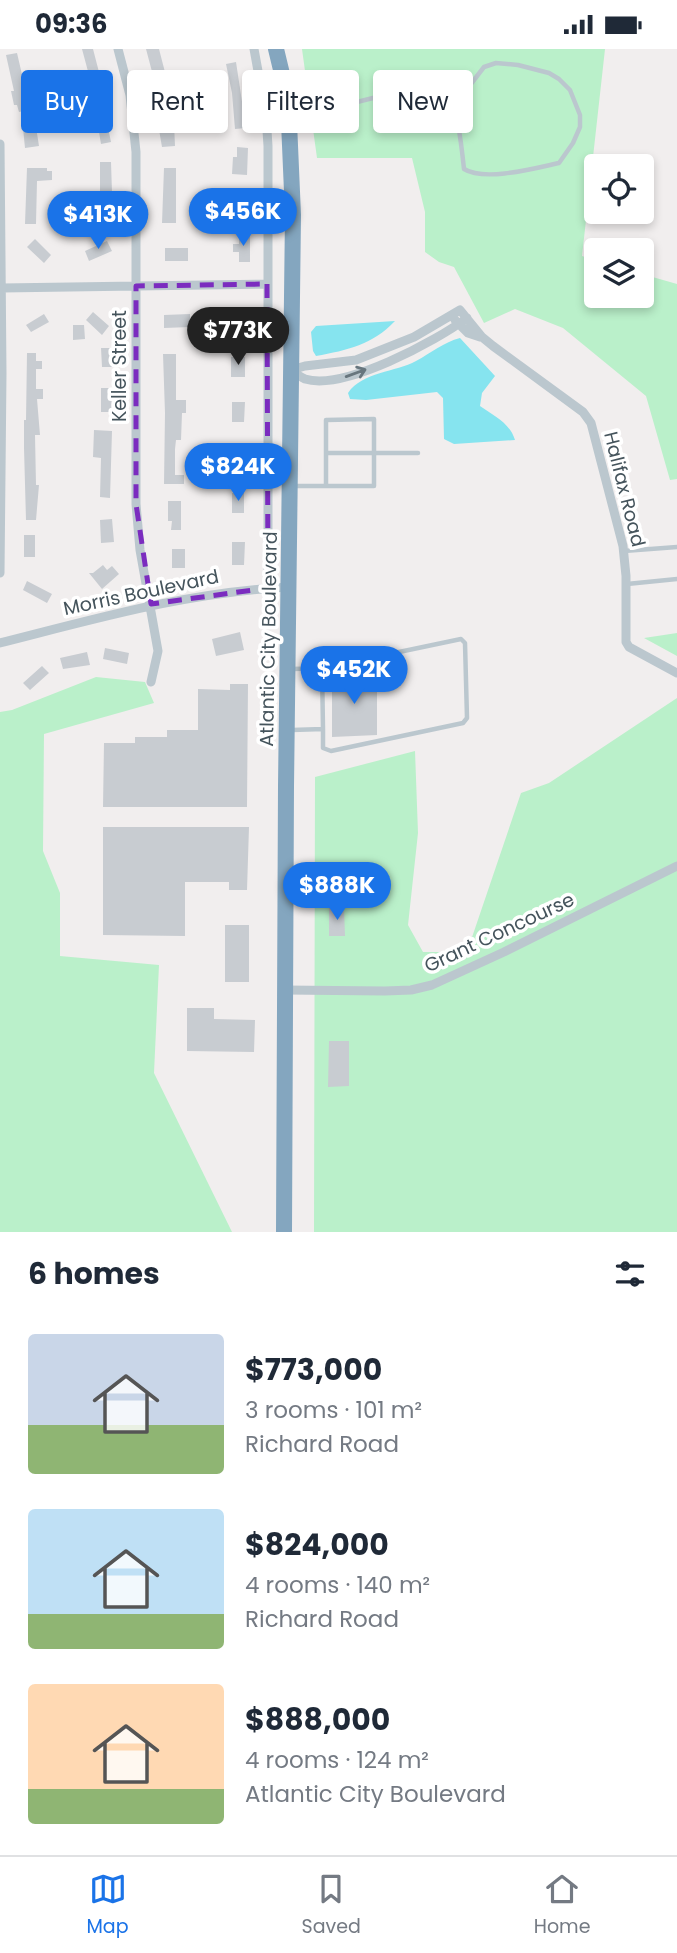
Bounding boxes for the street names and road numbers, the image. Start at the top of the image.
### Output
street label: Keller Street [106,310,133,422]
street label: Halifax Road [597,429,652,550]
street label: Atlantic City Boulevard [253,531,284,747]
street label: Morris Boulevard [61,563,221,622]
street label: Grant Concourse [420,886,579,979]

